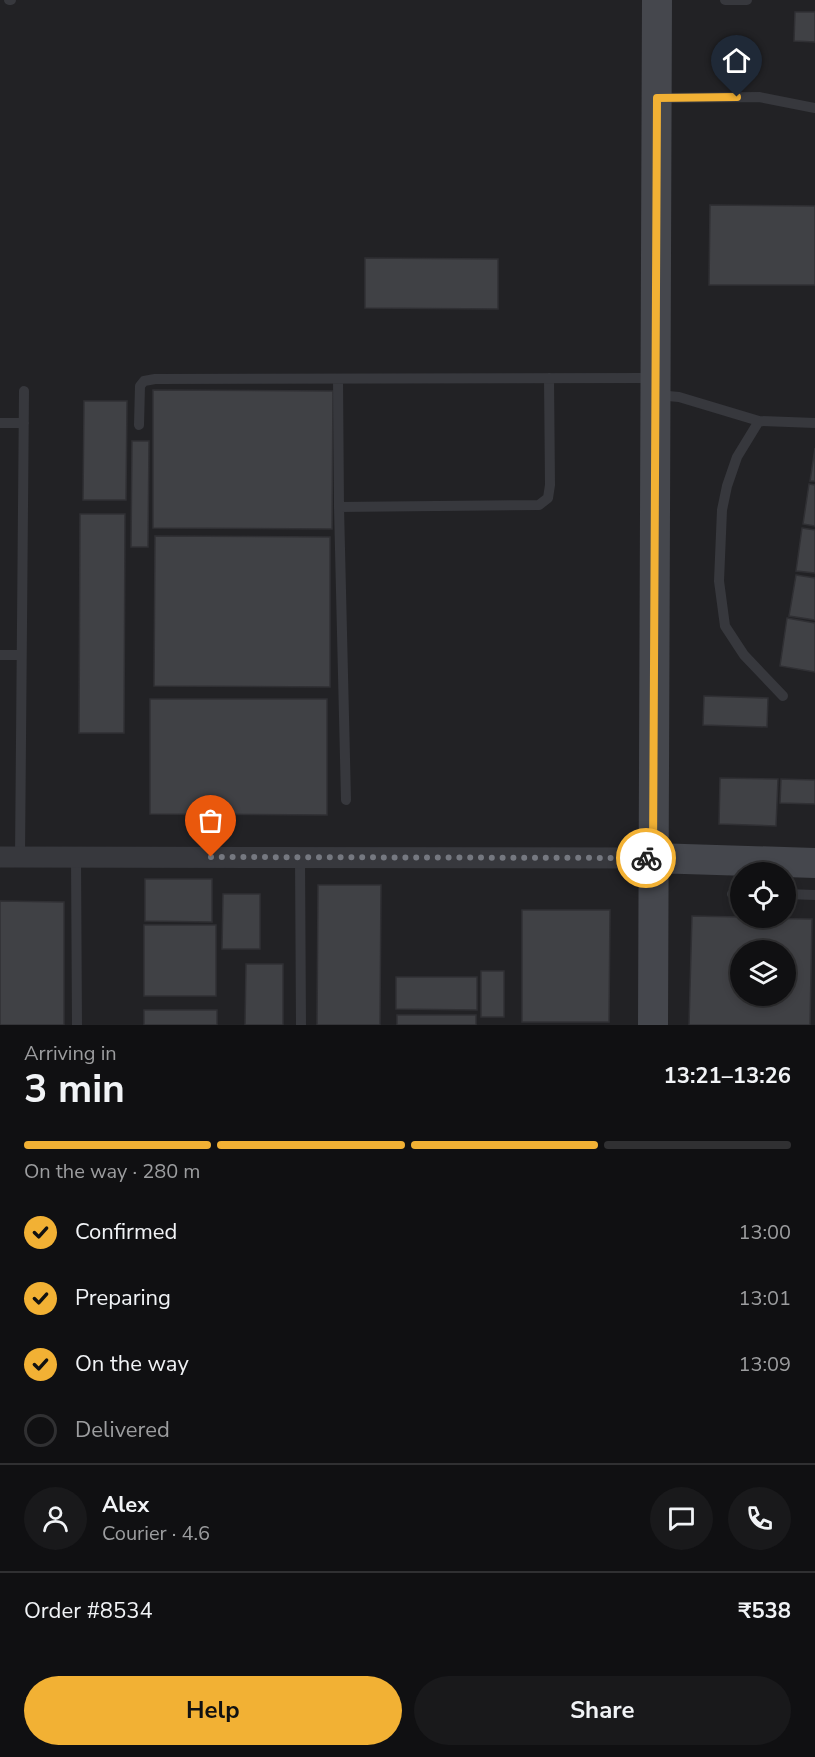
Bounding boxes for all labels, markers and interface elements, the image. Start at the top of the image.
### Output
pin [711,35,762,97]
icon: home [720,44,753,77]
pin [185,795,236,857]
icon: bag [194,804,227,837]
courier [616,828,676,888]
icon: bike [630,842,663,875]
map controls [730,862,796,1006]
button: locate [730,862,796,928]
button: layers [730,940,796,1006]
text: Arriving in [24,1040,117,1067]
text: 13:21–13:26 [663,1061,791,1091]
text: 3 min [24,1063,125,1116]
text: On the way · 280 m [24,1158,200,1185]
icon: check [24,1216,57,1249]
text: Confirmed [75,1217,177,1247]
text: 13:00 [738,1219,791,1246]
icon: check [24,1282,57,1315]
text: Preparing [75,1283,171,1313]
text: 13:01 [738,1285,791,1312]
icon: check [24,1348,57,1381]
text: On the way [75,1349,189,1379]
text: 13:09 [738,1351,791,1378]
text: Delivered [75,1415,170,1445]
button: person [24,1487,87,1550]
button: chat [650,1487,713,1550]
button: phone [728,1487,791,1550]
text: Alex [102,1490,149,1520]
text: Courier · 4.6 [102,1520,210,1547]
text: Order #8534 [24,1596,153,1626]
text: ₹538 [738,1596,791,1626]
button: Help [24,1676,402,1745]
button: Share [414,1676,791,1745]

